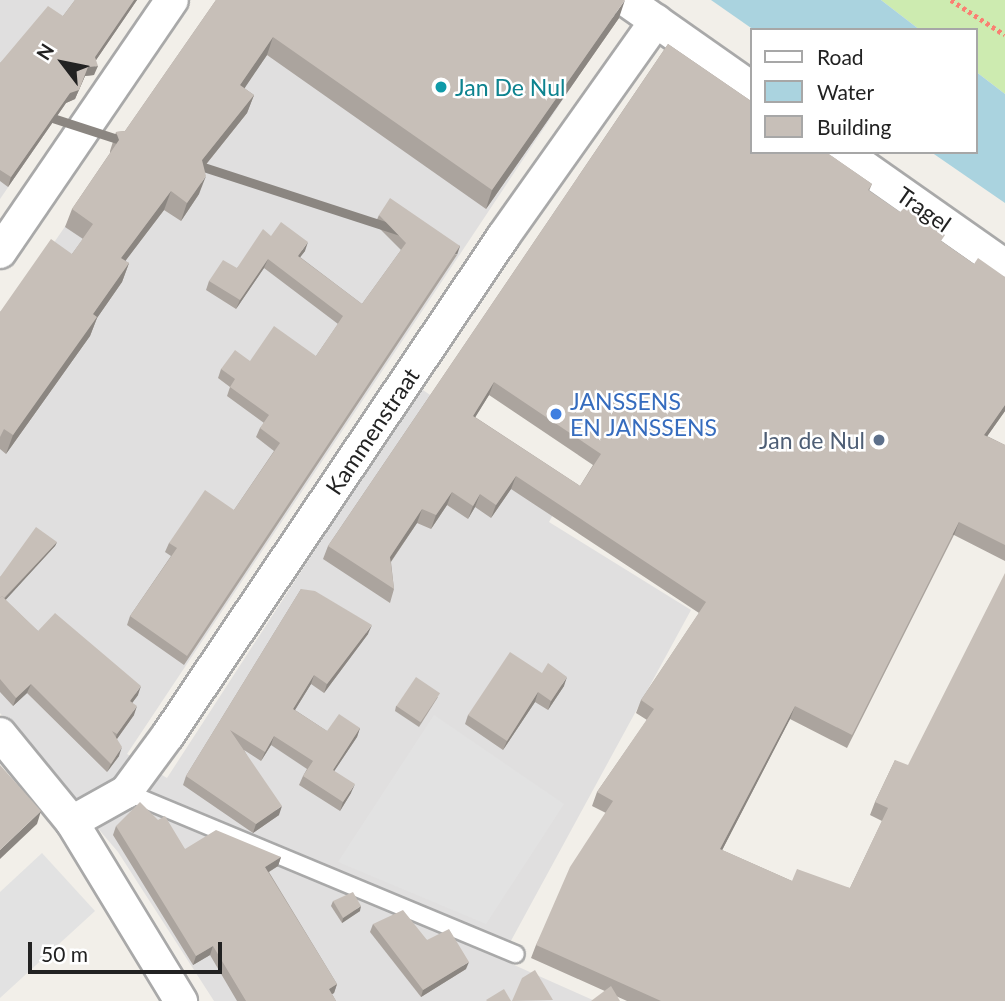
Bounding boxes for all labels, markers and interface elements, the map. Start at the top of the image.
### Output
north arrow [28,28,98,98]
legend [750,28,977,154]
text: N [31,39,58,64]
text: Road [817,44,864,69]
place label: Jan De Nul [455,73,565,101]
marker: Jan De Nul [433,79,449,95]
text: Water [817,79,874,104]
text: Building [817,114,892,139]
street label: Tragel [892,180,956,238]
street label: Kammenstraat [320,362,424,500]
place label: JANSSENS EN JANSSENS [570,387,718,441]
marker: JANSSENS EN JANSSENS [548,406,564,422]
place label: Jan de Nul [759,426,865,454]
marker: Jan de Nul [871,432,887,448]
scale bar [32,928,226,972]
text: 50 m [41,941,88,966]

